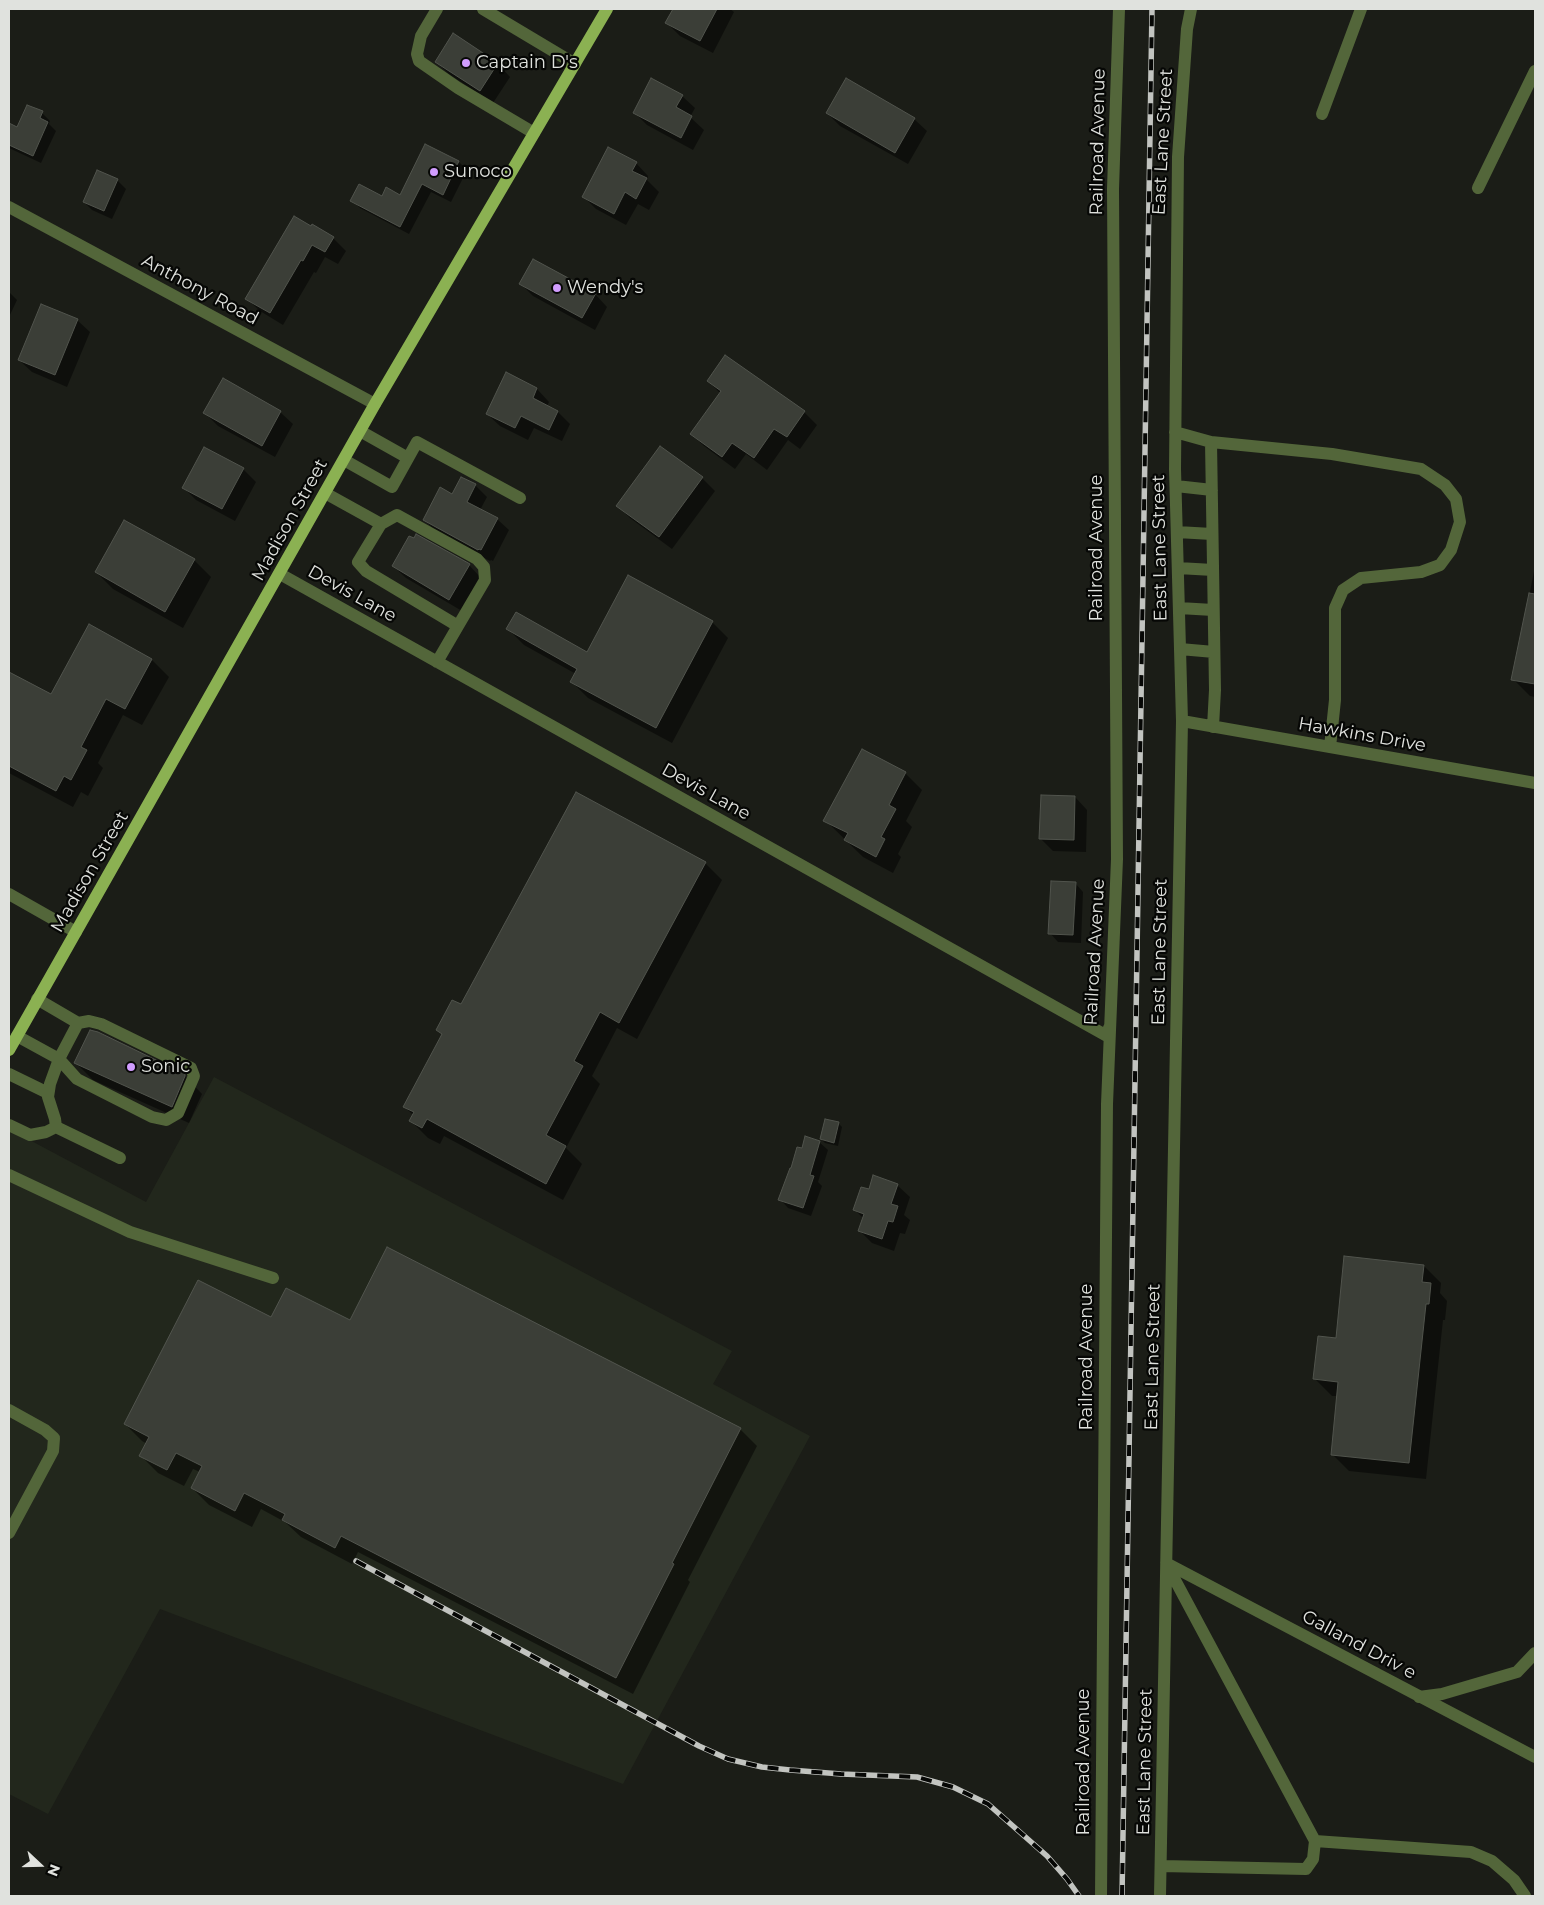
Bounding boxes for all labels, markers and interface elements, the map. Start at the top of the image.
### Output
place label: Captain D's [476,52,578,74]
marker: Captain D's [460,57,472,69]
street label: Railroad Avenue [1086,68,1110,216]
street label: East Lane Street [1148,68,1178,216]
place label: Sunoco [444,161,512,183]
marker: Sunoco [428,166,440,178]
street label: Anthony Road [138,250,262,330]
place label: Wendy's [567,277,643,299]
marker: Wendy's [551,282,563,294]
street label: Madison Street [248,455,332,585]
street label: East Lane Street [1148,474,1172,622]
street label: Railroad Avenue [1086,475,1108,621]
street label: Devis Lane [304,561,400,627]
street label: Hawkins Drive [1296,713,1428,757]
street label: Devis Lane [658,759,754,825]
street label: Madison Street [47,808,133,936]
street label: Railroad Avenue [1080,878,1110,1026]
street label: East Lane Street [1148,878,1172,1026]
place label: Sonic [141,1056,190,1078]
marker: Sonic [125,1061,137,1073]
street label: East Lane Street [1141,1283,1165,1431]
street label: Railroad Avenue [1076,1284,1098,1430]
street label: Galland Driv e [1298,1606,1420,1684]
street label: East Lane Street [1133,1688,1157,1836]
street label: Railroad Avenue [1073,1689,1095,1835]
north arrow [15,1840,65,1890]
text: N [44,1862,64,1879]

